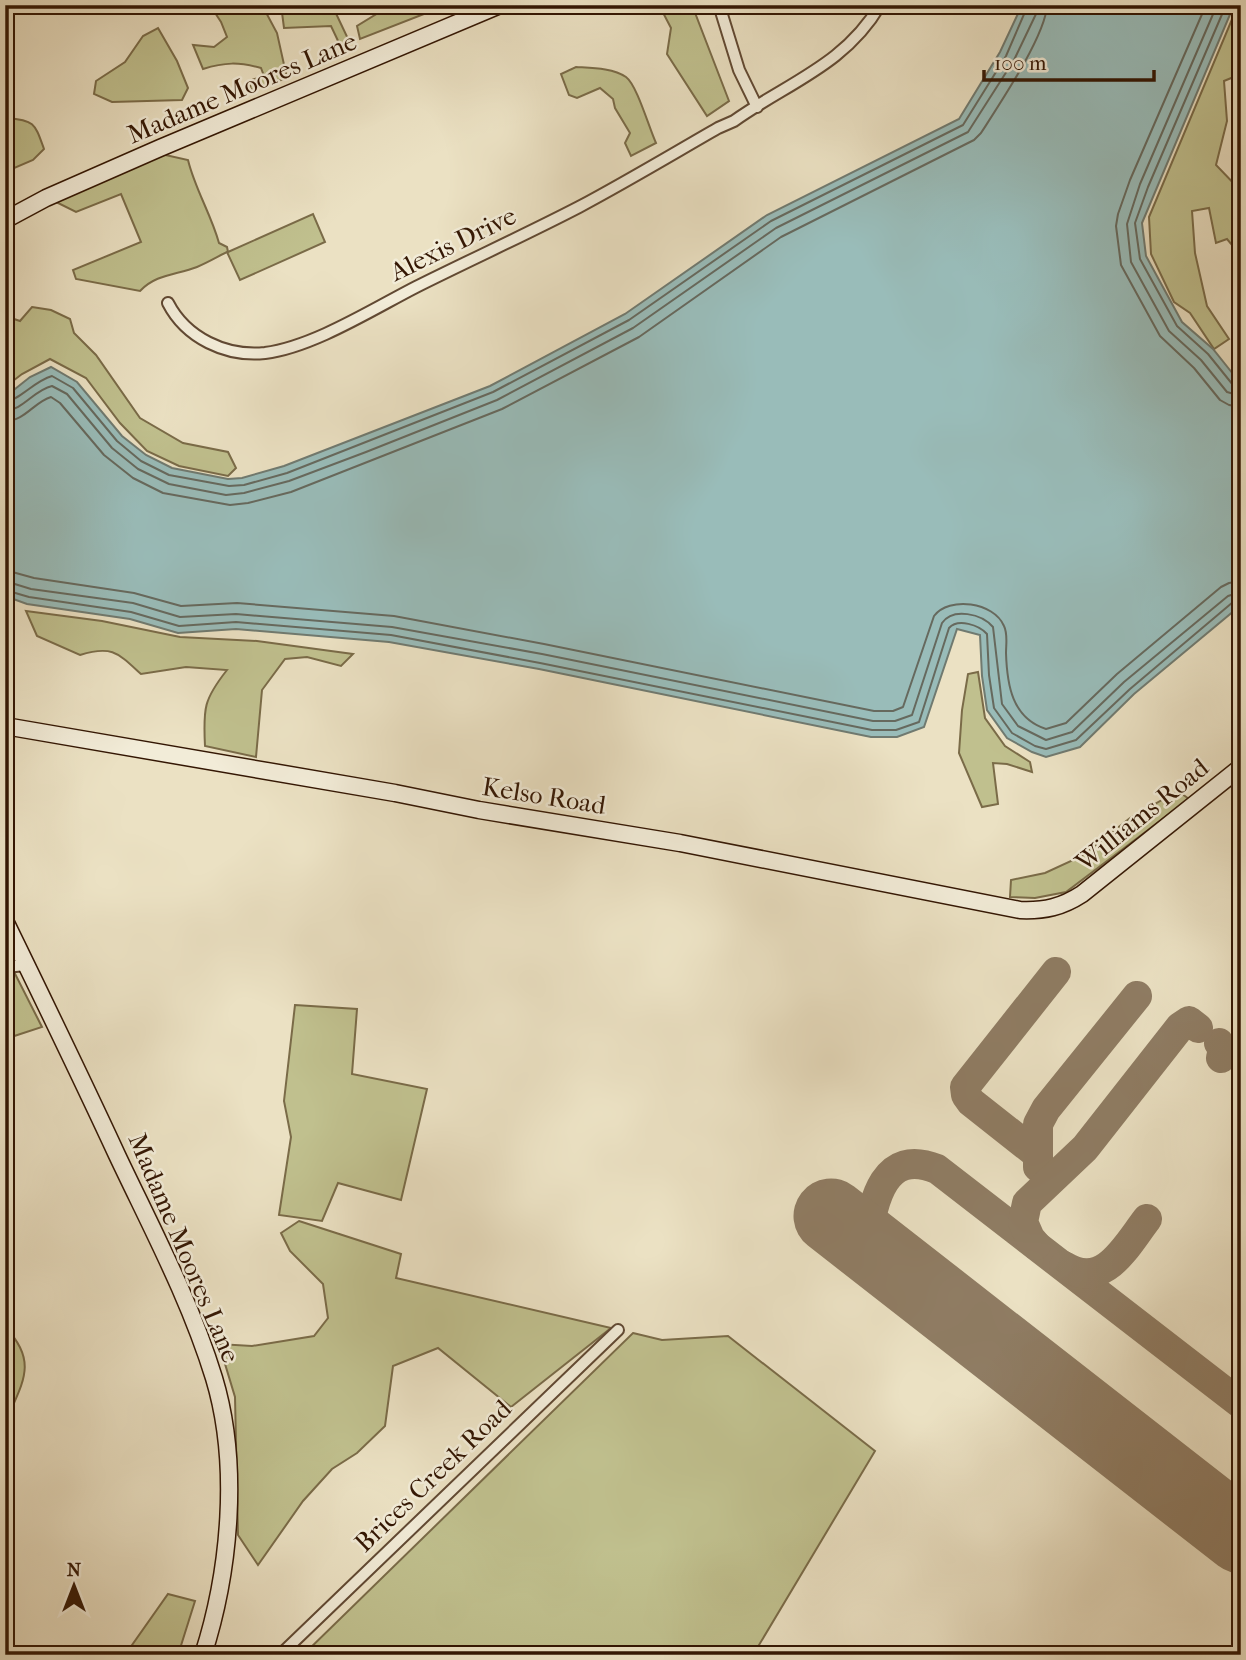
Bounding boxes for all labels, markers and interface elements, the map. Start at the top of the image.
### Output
street label: Madame Moores Lane [123,26,361,150]
scale bar [984,38,1153,82]
text: 100 m [994,51,1047,75]
street label: Alexis Drive [384,200,521,288]
street label: Williams Road [1069,752,1215,879]
street label: Kelso Road [480,771,609,821]
street label: Madame Moores Lane [122,1129,246,1367]
street label: Brices Creek Road [348,1393,518,1559]
north arrow [38,1552,108,1622]
text: N [67,1559,82,1581]

